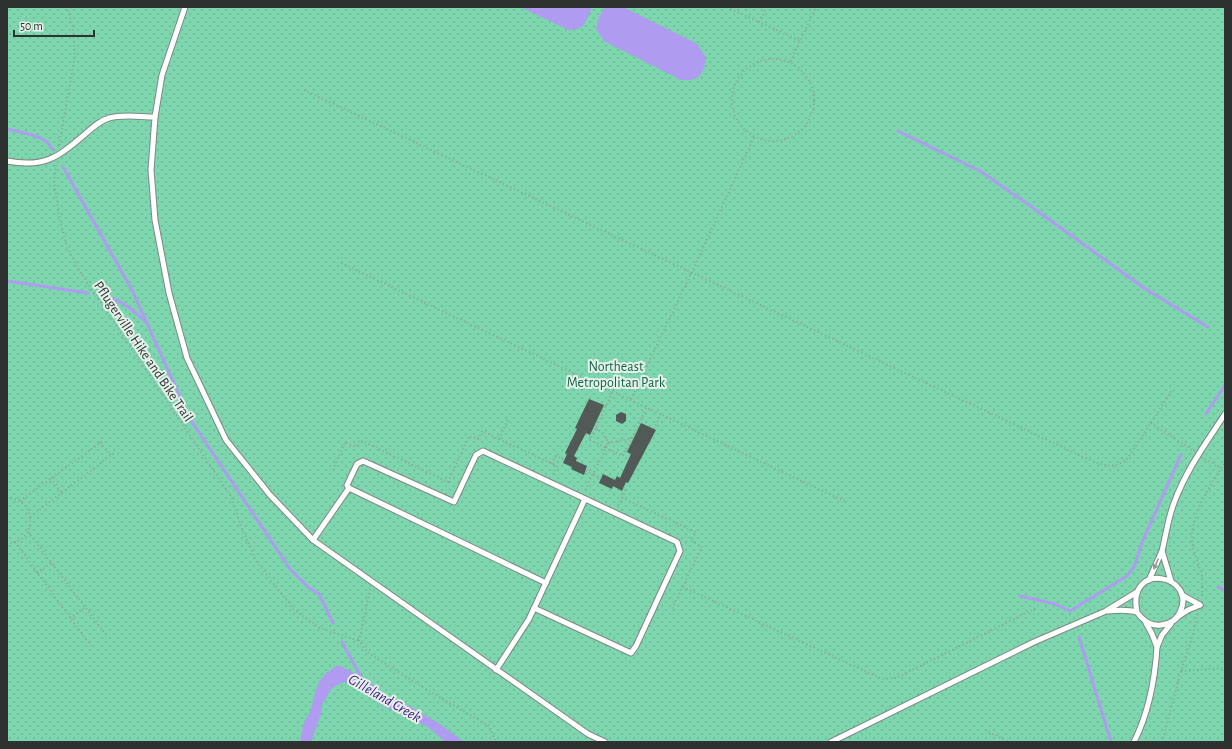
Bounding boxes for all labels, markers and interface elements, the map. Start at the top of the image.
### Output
scale bar [14,12,94,38]
text: 50 m [20,20,43,32]
street label: Pflugerville Hike and Bike Trail [91,279,195,424]
park label: Northeast Metropolitan Park [567,360,666,390]
one-way arrow [1153,558,1159,570]
water label: Gilleland Creek [346,672,424,725]

